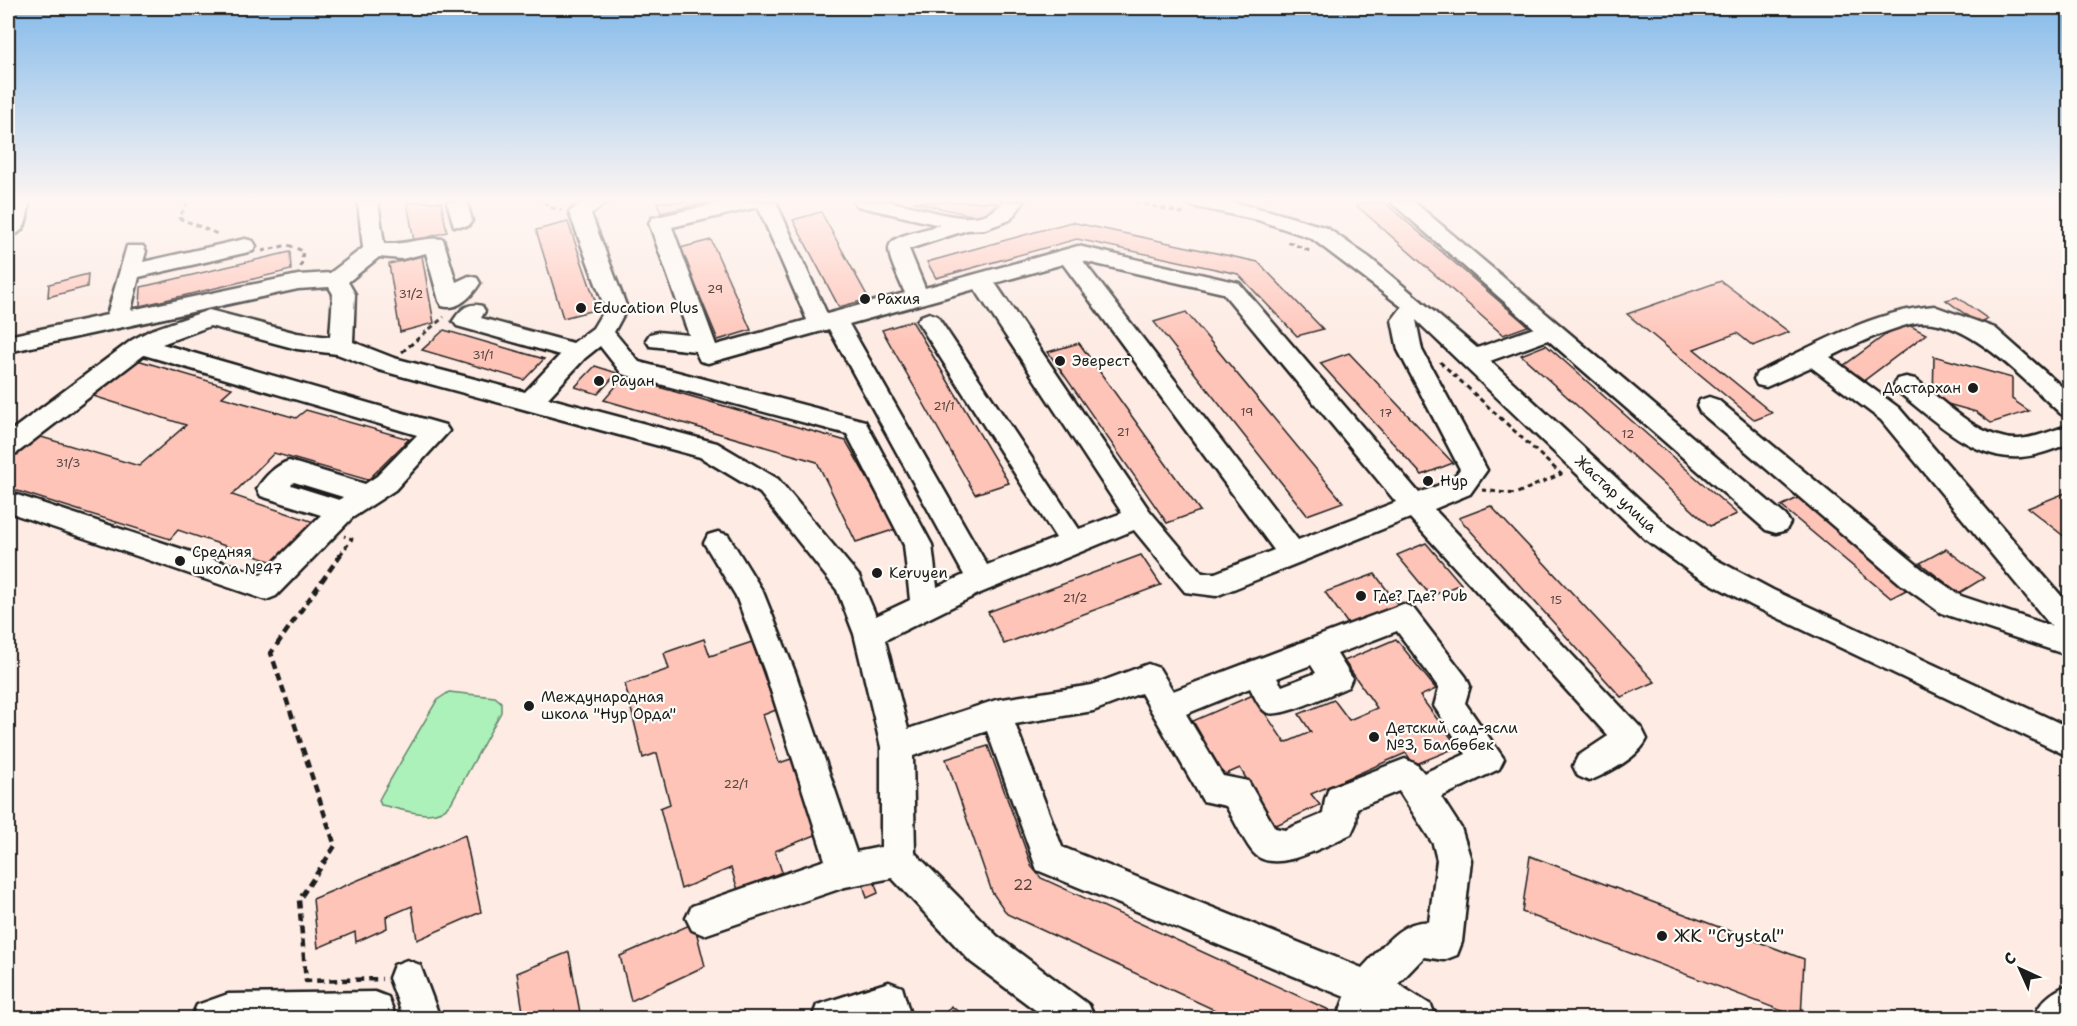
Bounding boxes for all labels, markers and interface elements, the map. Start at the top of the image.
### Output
house number: 29 [707,281,723,297]
house number: 31/2 [399,286,423,302]
place label: Рахия [877,289,920,309]
marker: Рахия [858,292,872,306]
place label: Education Plus [593,298,699,318]
marker: Education Plus [574,301,588,315]
house number: 31/1 [472,347,494,363]
place label: Эверест [1072,351,1130,371]
marker: Эверест [1053,354,1067,368]
place label: Рауан [611,371,655,391]
marker: Рауан [592,374,606,388]
place label: Дастархан [1883,378,1961,398]
marker: Дастархан [1966,381,1980,395]
house number: 21/1 [933,398,955,414]
house number: 19 [1241,404,1253,420]
house number: 17 [1380,405,1392,421]
house number: 21 [1117,424,1129,440]
house number: 12 [1622,426,1634,442]
street label: Жастар улица [1571,451,1662,537]
house number: 31/3 [56,455,81,471]
place label: Нур [1440,471,1468,491]
marker: Нур [1421,474,1435,488]
place label: Средняя школа №47 [192,542,283,579]
marker: Средняя школа №47 [173,554,187,568]
place label: Keruyen [889,563,948,583]
marker: Keruyen [870,566,884,580]
place label: Где? Где? Pub [1373,586,1468,606]
marker: Где? Где? Pub [1354,589,1368,603]
house number: 21/2 [1063,590,1087,606]
house number: 15 [1550,592,1562,608]
place label: Международная школа "Нур Орда" [541,687,676,724]
marker: Международная школа "Нур Орда" [522,699,536,713]
place label: Детский сад-ясли №3, Балбөбек [1386,718,1518,755]
marker: Детский сад-ясли №3, Балбөбек [1367,730,1381,744]
house number: 22/1 [723,776,749,792]
house number: 22 [1013,875,1033,895]
place label: ЖК "Crystal" [1674,924,1784,948]
marker: ЖК "Crystal" [1655,929,1669,943]
north arrow [1990,939,2050,999]
text: С [1999,948,2021,970]

